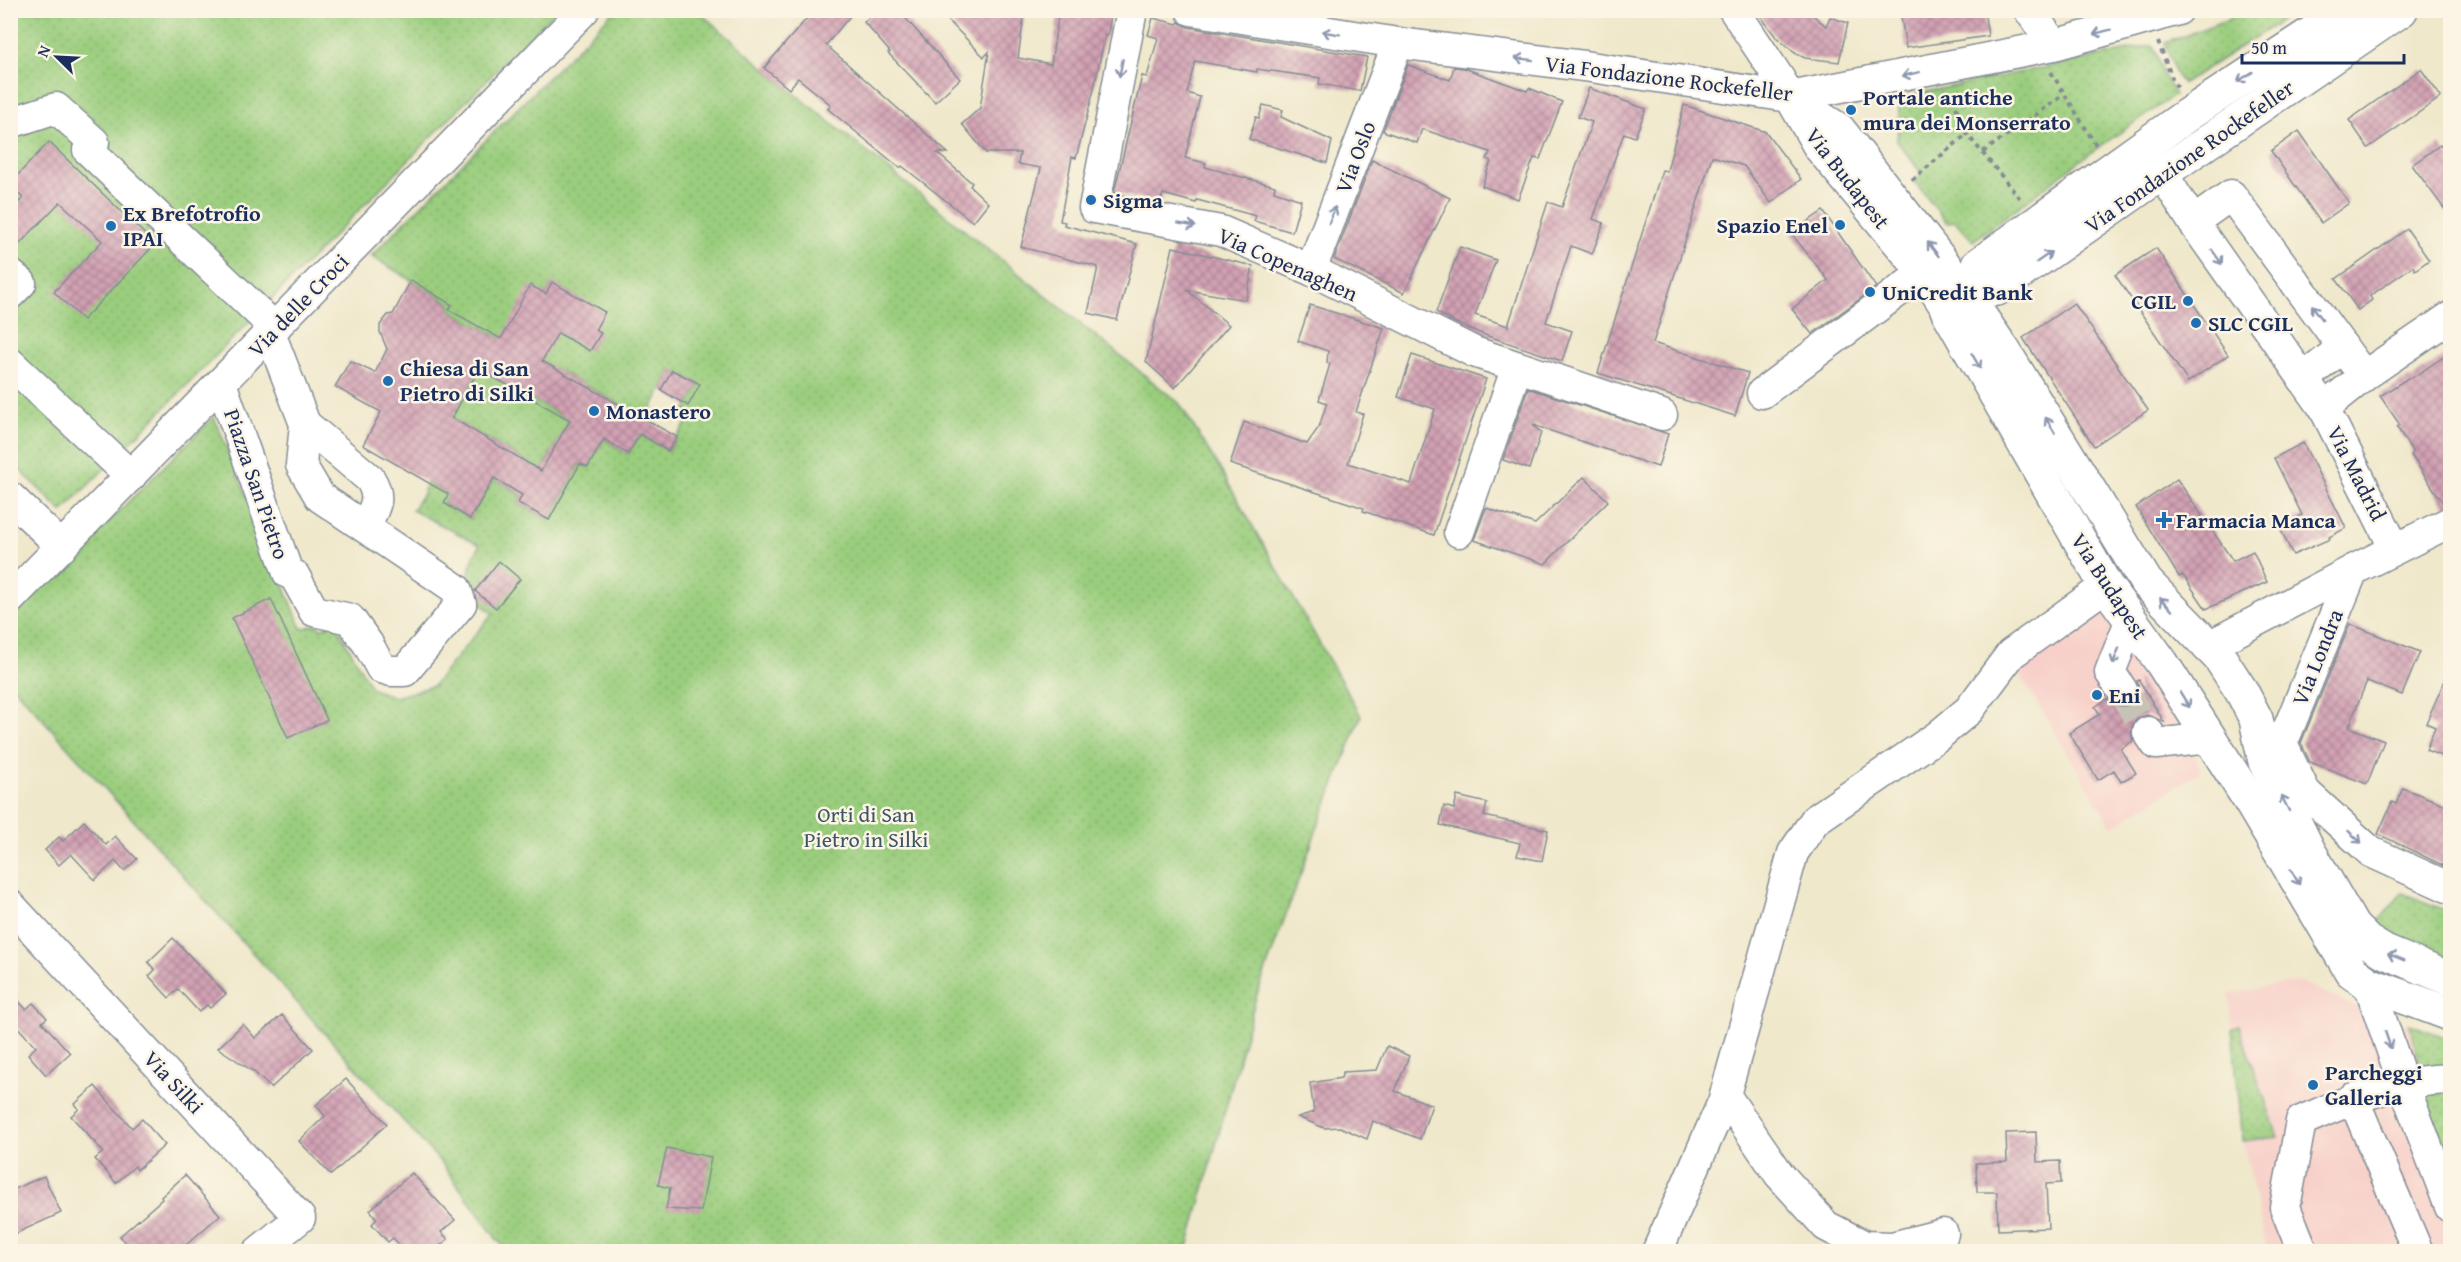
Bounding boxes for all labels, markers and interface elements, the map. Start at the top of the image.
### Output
north arrow [27,27,87,87]
one-way arrow [1322,27,1342,38]
one-way arrow [2093,27,2112,38]
scale bar [2242,27,2404,65]
text: 50 m [2251,34,2287,61]
text: N [30,41,57,61]
street label: Via Fondazione Rockefeller [1543,47,1795,109]
one-way arrow [1515,53,1535,64]
one-way arrow [1115,58,1126,77]
one-way arrow [1902,69,1921,81]
street label: Via Fondazione Rockefeller [2078,71,2300,241]
one-way arrow [2237,72,2254,84]
place label: Portale antiche mura dei Monserrato [1863,81,2071,138]
marker: Portale antiche mura dei Monserrato [1844,103,1858,117]
street label: Via Oslo [1327,116,1383,198]
street label: Via Budapest [1798,120,1898,236]
place label: Sigma [1103,184,1164,216]
marker: Sigma [1084,193,1098,207]
place label: Ex Brefotrofio IPAI [123,197,261,254]
one-way arrow [1327,206,1338,225]
place label: Spazio Enel [1716,209,1828,241]
marker: Spazio Enel [1833,218,1847,232]
marker: Ex Brefotrofio IPAI [104,219,118,233]
street label: Via Copenaghen [1213,219,1364,309]
one-way arrow [1177,220,1197,231]
one-way arrow [1926,241,1939,257]
street label: Via delle Croci [240,246,356,364]
one-way arrow [2211,248,2223,265]
one-way arrow [2035,251,2051,263]
place label: UniCredit Bank [1882,276,2033,308]
marker: UniCredit Bank [1863,285,1877,299]
place label: CGIL [2131,285,2177,317]
marker: CGIL [2181,294,2195,308]
one-way arrow [2311,304,2324,320]
place label: SLC CGIL [2208,307,2293,339]
marker: SLC CGIL [2189,316,2203,330]
place label: Chiesa di San Pietro di Silki [400,352,534,409]
one-way arrow [1970,352,1982,369]
marker: Chiesa di San Pietro di Silki [381,374,395,388]
place label: Monastero [606,395,711,427]
street label: Piazza San Pietro [216,404,298,564]
marker: Monastero [587,404,601,418]
one-way arrow [2043,417,2055,434]
street label: Via Madrid [2319,420,2395,526]
place label: Farmacia Manca [2176,504,2336,536]
marker: Farmacia Manca [2157,513,2171,527]
street label: Via Budapest [2064,527,2157,646]
one-way arrow [2160,597,2174,612]
street label: Via Londra [2283,604,2351,710]
one-way arrow [2110,646,2121,665]
place label: Eni [2109,679,2141,711]
marker: Eni [2090,688,2104,702]
one-way arrow [2180,691,2192,708]
one-way arrow [2279,794,2290,812]
park label: Orti di San Pietro in Silki [804,798,928,855]
one-way arrow [2348,830,2363,845]
one-way arrow [2289,868,2301,885]
one-way arrow [2388,951,2406,962]
one-way arrow [2383,1030,2394,1049]
street label: Via Silki [136,1043,212,1121]
place label: Parcheggi Galleria [2325,1056,2423,1113]
marker: Parcheggi Galleria [2306,1078,2320,1092]

